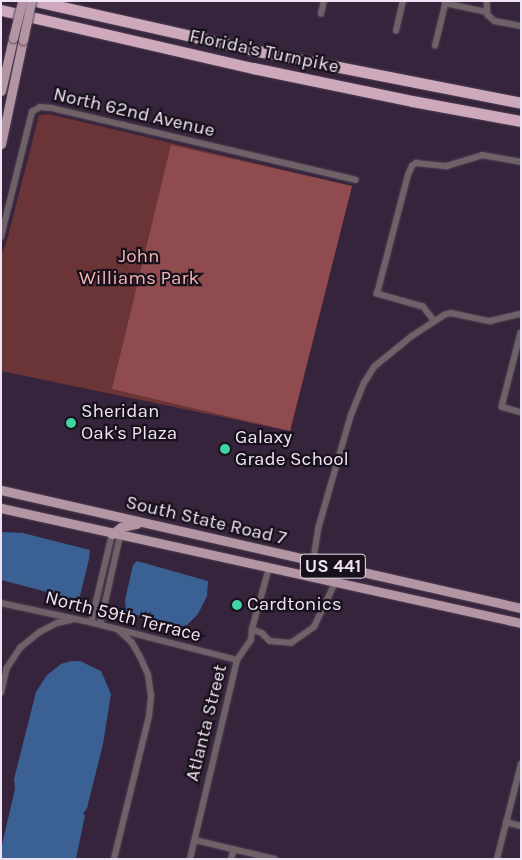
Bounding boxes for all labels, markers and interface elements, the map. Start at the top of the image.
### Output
street label: Florida's Turnpike [187,25,341,79]
street label: North 62nd Avenue [51,83,217,143]
park label: John Williams Park [79,246,199,290]
place label: Sheridan Oak's Plaza [81,401,177,445]
marker: Sheridan Oak's Plaza [65,417,77,429]
place label: Galaxy Grade School [235,427,349,471]
marker: Galaxy Grade School [219,443,231,455]
street label: South State Road 7 [123,491,289,551]
road number: US 441 [299,550,367,582]
street label: North 59th Terrace [43,587,203,647]
place label: Cardtonics [247,594,342,616]
marker: Cardtonics [231,599,243,611]
street label: Atlanta Street [181,662,233,784]

